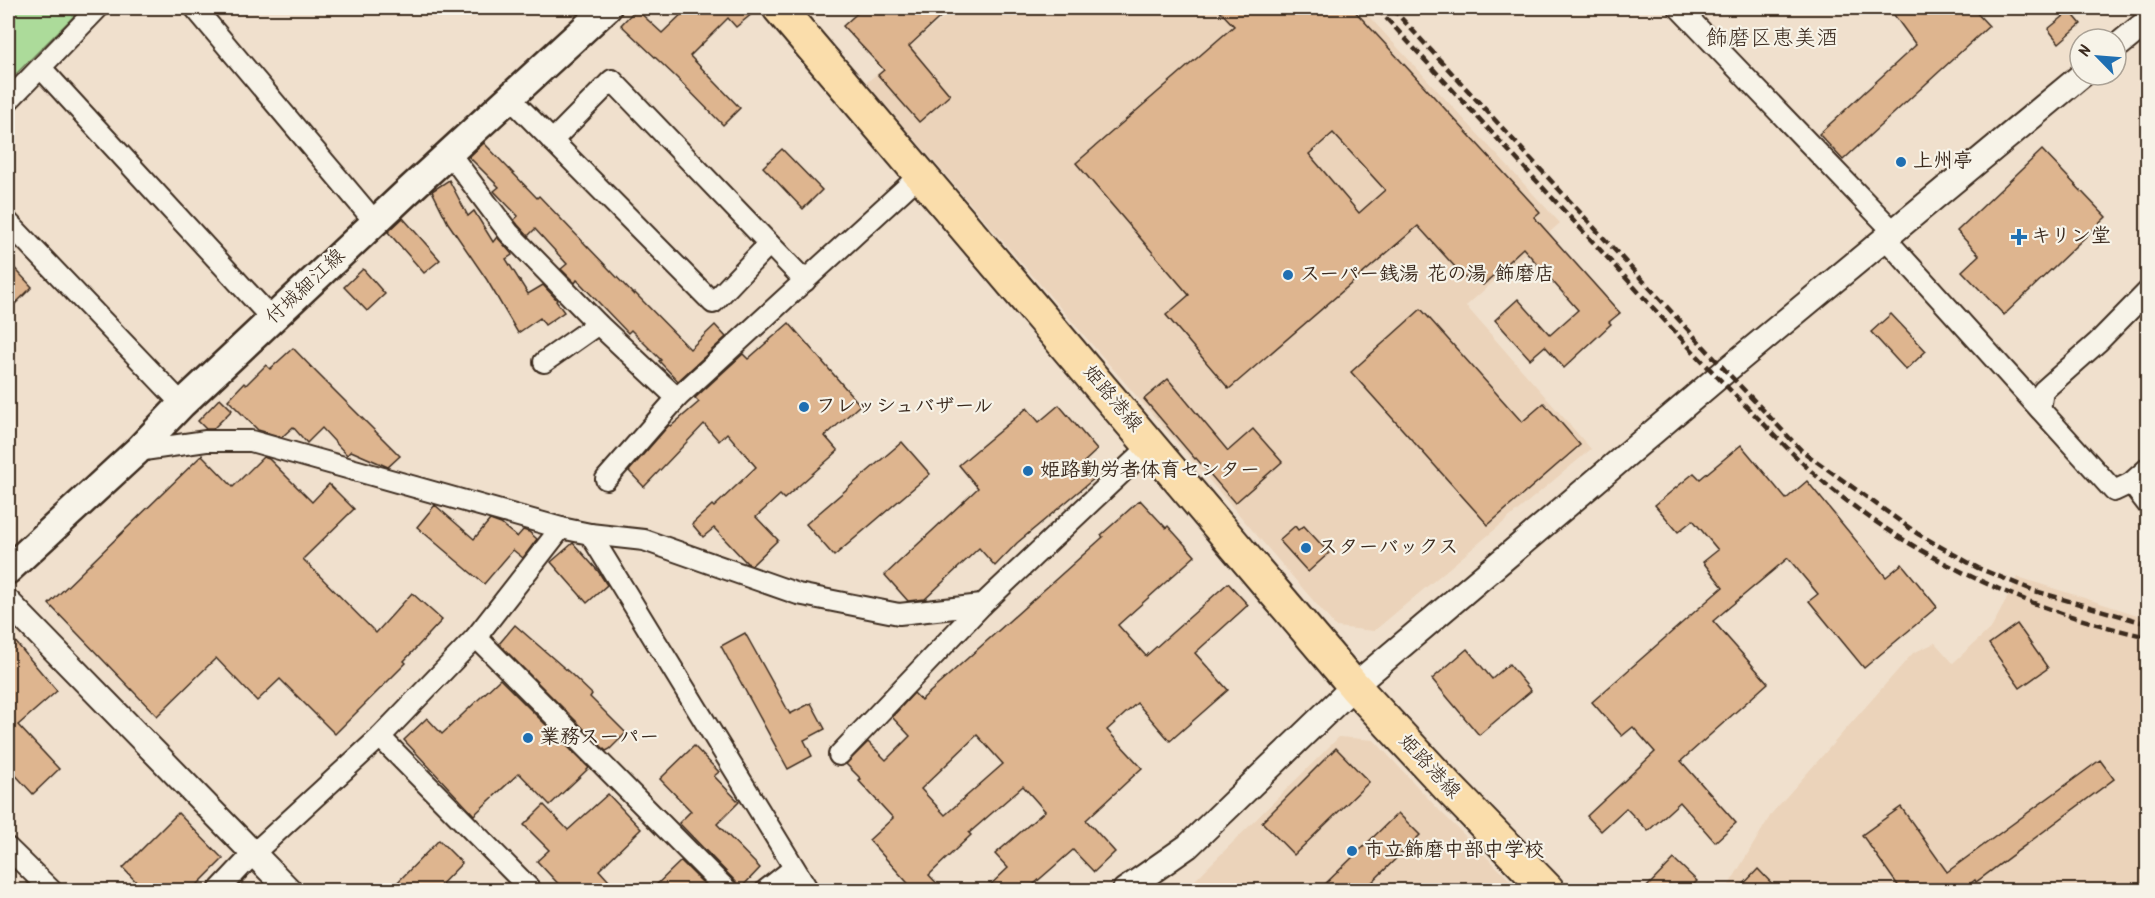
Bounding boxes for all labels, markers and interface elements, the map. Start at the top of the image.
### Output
district label: 飾磨区恵美酒 [1706,22,1838,57]
north arrow [2068,27,2128,87]
text: N [2072,41,2099,61]
place label: 上州亭 [1913,146,1973,178]
marker: 上州亭 [1894,155,1908,169]
place label: キリン堂 [2031,221,2111,253]
marker: キリン堂 [2012,230,2026,244]
street label: 付城細江線 [259,241,353,333]
place label: スーパー銭湯 花の湯 飾磨店 [1300,259,1555,291]
marker: スーパー銭湯 花の湯 飾磨店 [1281,268,1295,282]
street label: 姫路港線 [1074,358,1150,440]
place label: フレッシュバザール [816,391,994,423]
marker: フレッシュバザール [797,400,811,414]
place label: 姫路勤労者体育センター [1040,455,1260,487]
marker: 姫路勤労者体育センター [1021,464,1035,478]
place label: スターバックス [1318,532,1458,564]
marker: スターバックス [1299,541,1313,555]
place label: 業務スーパー [540,722,659,754]
street label: 姫路港線 [1390,727,1468,807]
marker: 業務スーパー [521,731,535,745]
place label: 市立飾磨中部中学校 [1364,835,1544,867]
marker: 市立飾磨中部中学校 [1345,844,1359,858]

